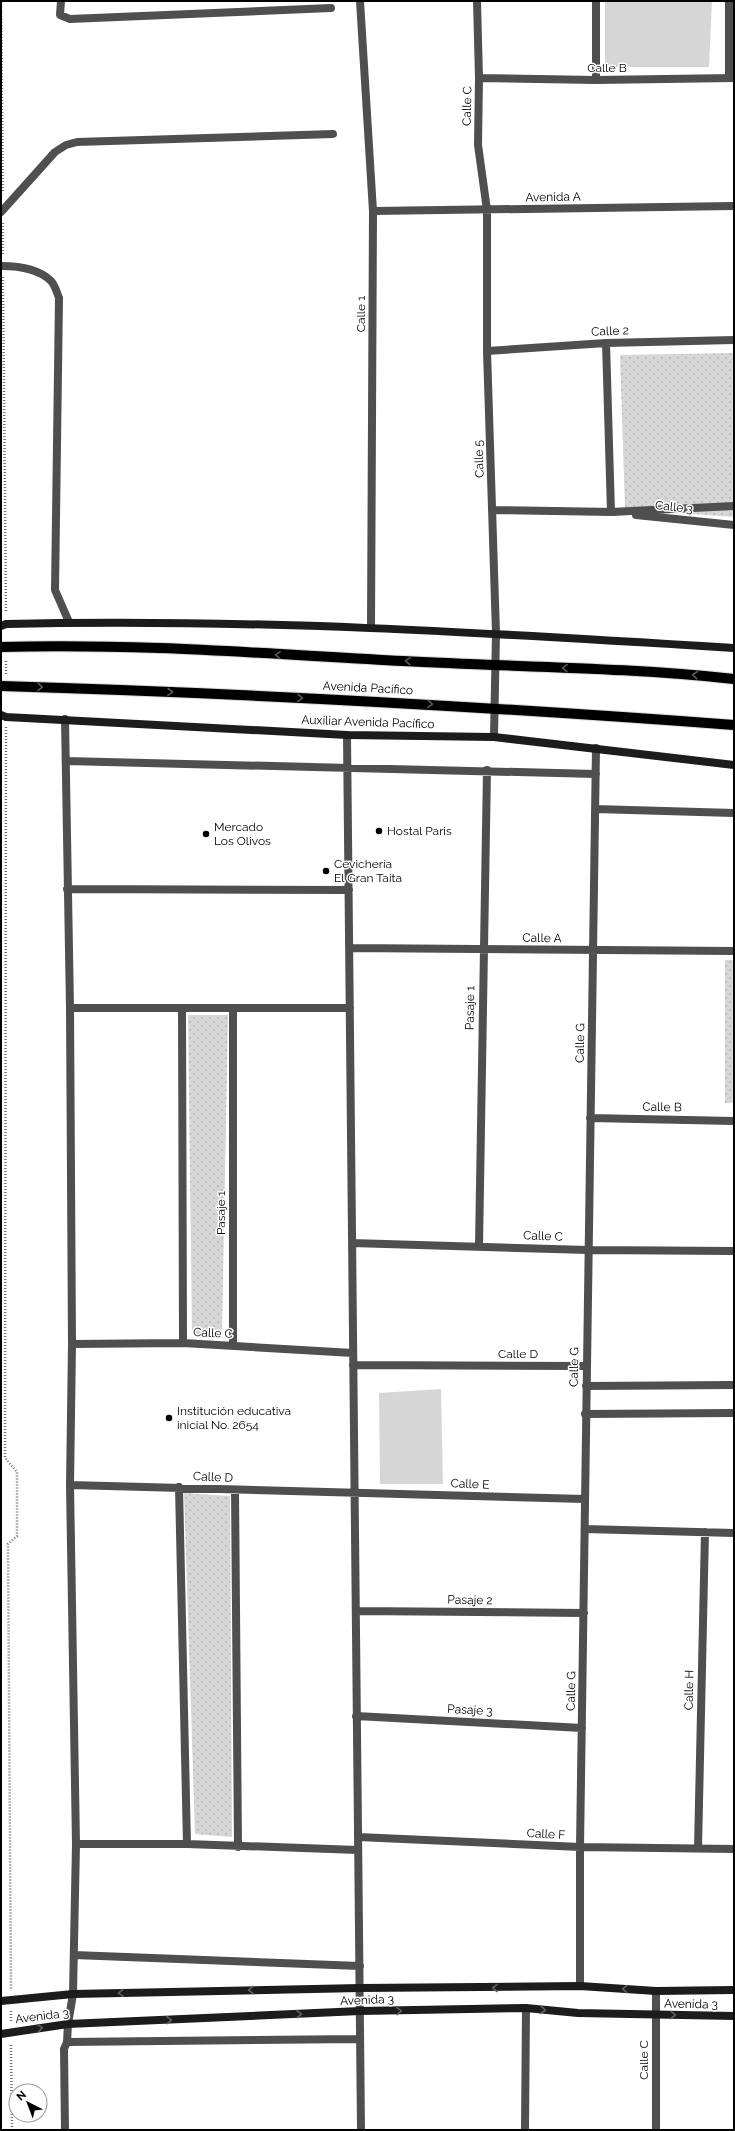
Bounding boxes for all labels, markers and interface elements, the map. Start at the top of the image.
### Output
street label: Calle B [587,61,627,75]
street label: Calle C [460,86,474,126]
street label: Avenida A [525,190,581,204]
street label: Calle 1 [354,296,368,332]
street label: Calle 2 [591,323,629,339]
street label: Calle 5 [471,439,487,478]
street label: Calle 3 [654,498,694,516]
one-way arrow [275,650,281,659]
one-way arrow [405,657,411,666]
one-way arrow [562,664,568,673]
one-way arrow [692,671,698,680]
street label: Avenida Pacífico [322,679,414,697]
one-way arrow [37,683,43,692]
one-way arrow [167,687,173,696]
one-way arrow [297,694,303,702]
one-way arrow [427,700,433,709]
street label: Auxiliar Avenida Pacífico [301,713,435,731]
place label: Mercado Los Olivos [214,820,271,848]
place label: Hostal Paris [387,824,452,838]
marker: Hostal Paris [374,826,384,836]
marker: Mercado Los Olivos [201,829,211,839]
place label: Cevichería El Gran Taita [334,857,402,885]
marker: Cevichería El Gran Taita [321,866,331,876]
street label: Calle A [522,931,562,945]
street label: Pasaje 1 [463,986,477,1030]
street label: Calle G [573,1023,587,1063]
street label: Calle B [642,1100,682,1114]
street label: Pasaje 1 [214,1191,228,1235]
street label: Calle C [523,1228,563,1244]
street label: Calle C [193,1325,233,1341]
street label: Calle D [498,1347,538,1361]
street label: Calle G [567,1347,581,1387]
place label: Institución educativa inicial No. 2654 [177,1404,291,1432]
marker: Institución educativa inicial No. 2654 [164,1413,174,1423]
street label: Calle D [193,1469,234,1485]
street label: Calle E [450,1476,490,1492]
street label: Pasaje 2 [447,1593,493,1607]
street label: Calle H [682,1670,696,1710]
street label: Calle G [564,1671,578,1711]
street label: Pasaje 3 [447,1702,493,1718]
street label: Calle F [526,1826,566,1842]
one-way arrow [492,1984,498,1992]
one-way arrow [622,1985,628,1993]
one-way arrow [248,1986,254,1994]
one-way arrow [118,1989,124,1997]
street label: Avenida 3 [340,1992,394,2008]
street label: Avenida 3 [664,1997,718,2011]
one-way arrow [540,2005,546,2014]
street label: Avenida 3 [14,2006,70,2026]
one-way arrow [396,2007,402,2015]
one-way arrow [296,2010,302,2018]
one-way arrow [670,2011,676,2019]
one-way arrow [166,2016,172,2024]
one-way arrow [37,2024,43,2033]
street label: Calle C [637,2040,651,2080]
north arrow [8,2083,48,2123]
text: N [14,2088,29,2104]

